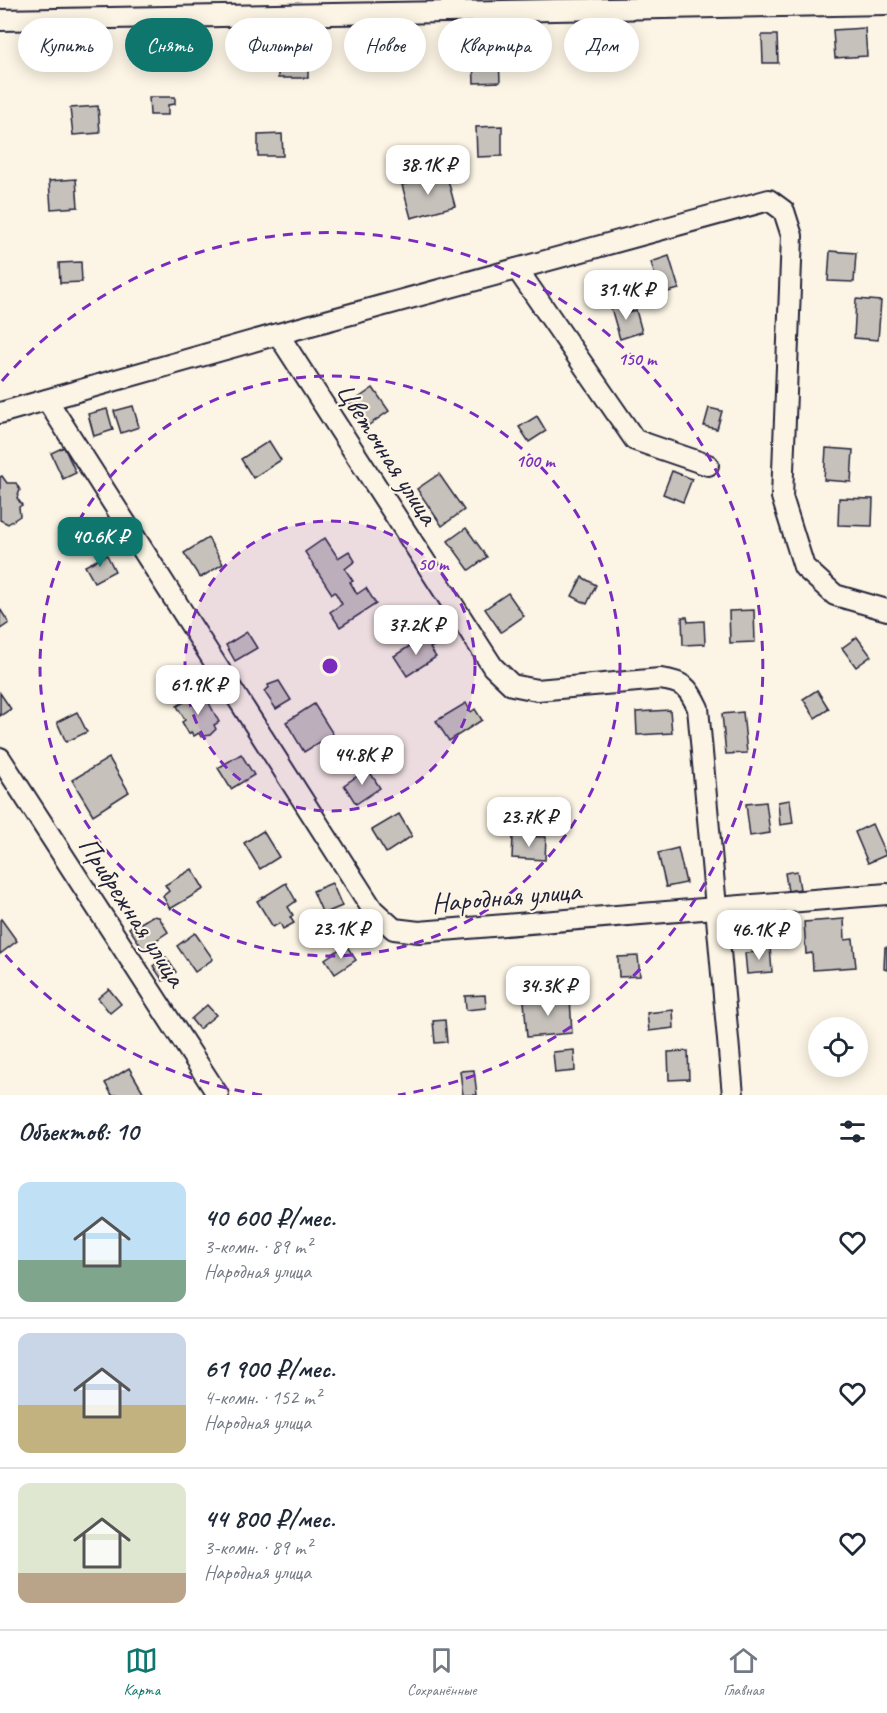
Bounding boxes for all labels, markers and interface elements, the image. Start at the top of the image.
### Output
chip: Купить [18,18,113,72]
chip: Снять [125,18,213,72]
chip: Фильтры [225,18,332,72]
chip: Новое [344,18,426,72]
chip: Квартира [438,18,552,72]
chip: Дом [564,18,639,72]
pin: 38.1K ₽ [373,145,483,196]
text: 38.1K ₽ [400,152,456,177]
pin: 31.4K ₽ [571,270,681,321]
text: 31.4K ₽ [598,277,654,302]
text: 150 m [618,348,658,370]
street label: Цветочная улица [329,375,448,533]
text: 100 m [516,450,556,472]
pin: 40.6K ₽ [45,517,155,568]
text: 40.6K ₽ [72,524,128,549]
text: 50 m [418,553,450,575]
pin: 37.2K ₽ [361,605,471,656]
text: 37.2K ₽ [388,612,444,637]
centre of rings [320,656,340,676]
pin: 61.9K ₽ [143,665,253,716]
text: 61.9K ₽ [170,672,226,697]
pin: 44.8K ₽ [307,735,417,786]
text: 44.8K ₽ [334,742,390,767]
pin: 23.7K ₽ [474,797,584,848]
text: 23.7K ₽ [501,804,557,829]
street label: Прибрежная улица [71,830,195,994]
street label: Народная улица [430,872,584,920]
pin: 23.1K ₽ [286,909,396,960]
pin: 46.1K ₽ [704,910,814,961]
text: 23.1K ₽ [313,916,369,941]
text: 46.1K ₽ [731,917,787,942]
pin: 34.3K ₽ [493,966,603,1017]
text: 34.3K ₽ [520,973,576,998]
map controls [808,1017,868,1077]
button: locate [808,1017,868,1077]
text: Объектов: 10 [18,1115,138,1148]
icon: filters [836,1115,869,1148]
text: 40 600 ₽/мес. [204,1201,335,1234]
icon: home [66,1206,138,1278]
icon: heart [836,1226,869,1259]
text: 3-комн. · 89 m² [204,1234,312,1259]
text: Народная улица [204,1259,311,1284]
text: 61 900 ₽/мес. [204,1352,335,1385]
icon: home [66,1357,138,1429]
icon: heart [836,1377,869,1410]
text: 4-комн. · 152 m² [204,1385,321,1410]
text: Народная улица [204,1410,311,1435]
text: 44 800 ₽/мес. [204,1502,335,1535]
icon: home [66,1507,138,1579]
icon: heart [836,1527,869,1560]
text: 3-комн. · 89 m² [204,1535,312,1560]
text: Народная улица [204,1560,311,1585]
tab: Карта [123,1644,160,1700]
tab: Сохранённые [407,1644,476,1700]
tab: Главная [723,1644,764,1700]

